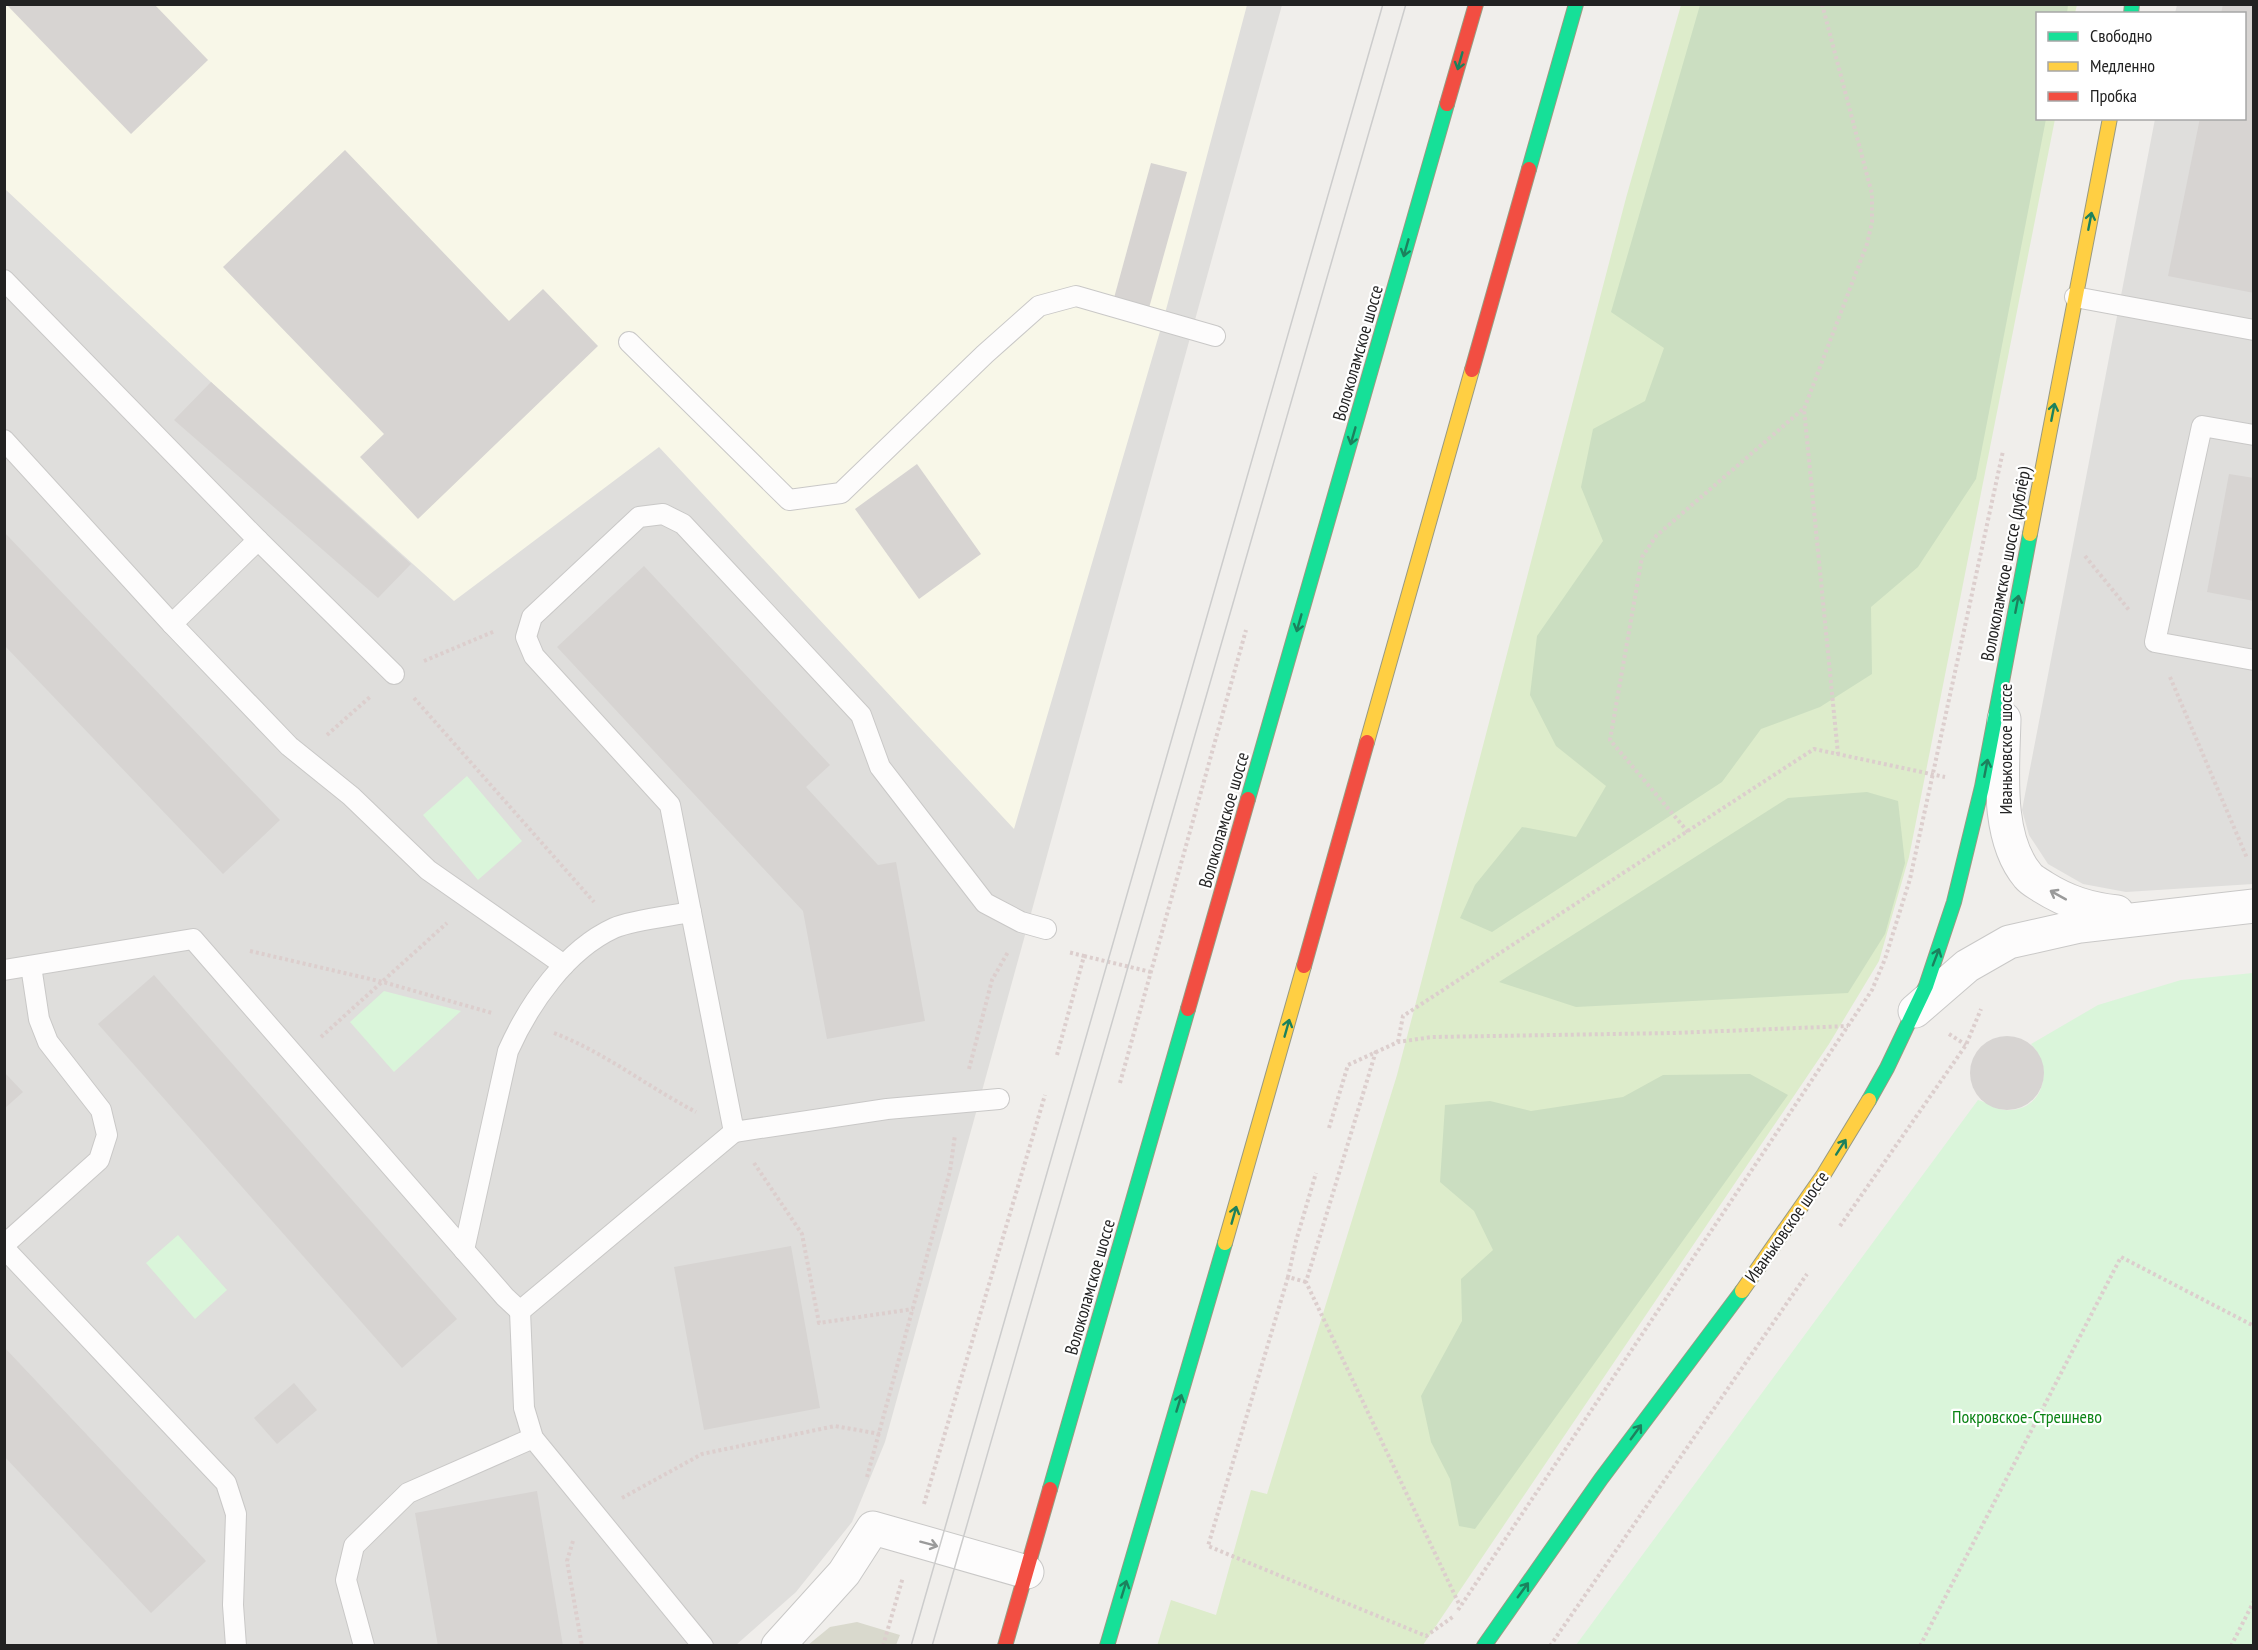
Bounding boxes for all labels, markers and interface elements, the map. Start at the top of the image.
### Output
legend [2036,12,2246,120]
text: Свободно [2090,24,2153,47]
one-way arrow [1454,51,1465,70]
text: Медленно [2090,54,2155,77]
text: Пробка [2090,84,2137,107]
one-way arrow [2085,212,2096,231]
one-way arrow [1400,238,1411,257]
street label: Волоколамское шоссе [1327,282,1388,423]
one-way arrow [2048,403,2059,423]
one-way arrow [1347,426,1358,445]
street label: Волоколамское шоссе (дублёр) [1975,464,2036,663]
one-way arrow [2012,595,2023,614]
one-way arrow [1293,613,1304,632]
street label: Иваньковское шоссе [1994,683,2017,815]
street label: Волоколамское шоссе [1193,749,1254,890]
one-way arrow [1981,759,1992,779]
one-way arrow [2049,889,2067,900]
one-way arrow [1932,948,1943,967]
one-way arrow [1282,1019,1293,1038]
one-way arrow [1835,1139,1847,1156]
street label: Иваньковское шоссе [1740,1166,1834,1287]
one-way arrow [1229,1206,1240,1225]
street label: Волоколамское шоссе [1059,1216,1120,1357]
one-way arrow [1174,1394,1185,1413]
park label: Покровское-Стрешнево [1952,1405,2102,1428]
one-way arrow [1630,1424,1643,1440]
one-way arrow [919,1539,938,1550]
one-way arrow [1119,1580,1130,1599]
one-way arrow [1517,1583,1529,1599]

